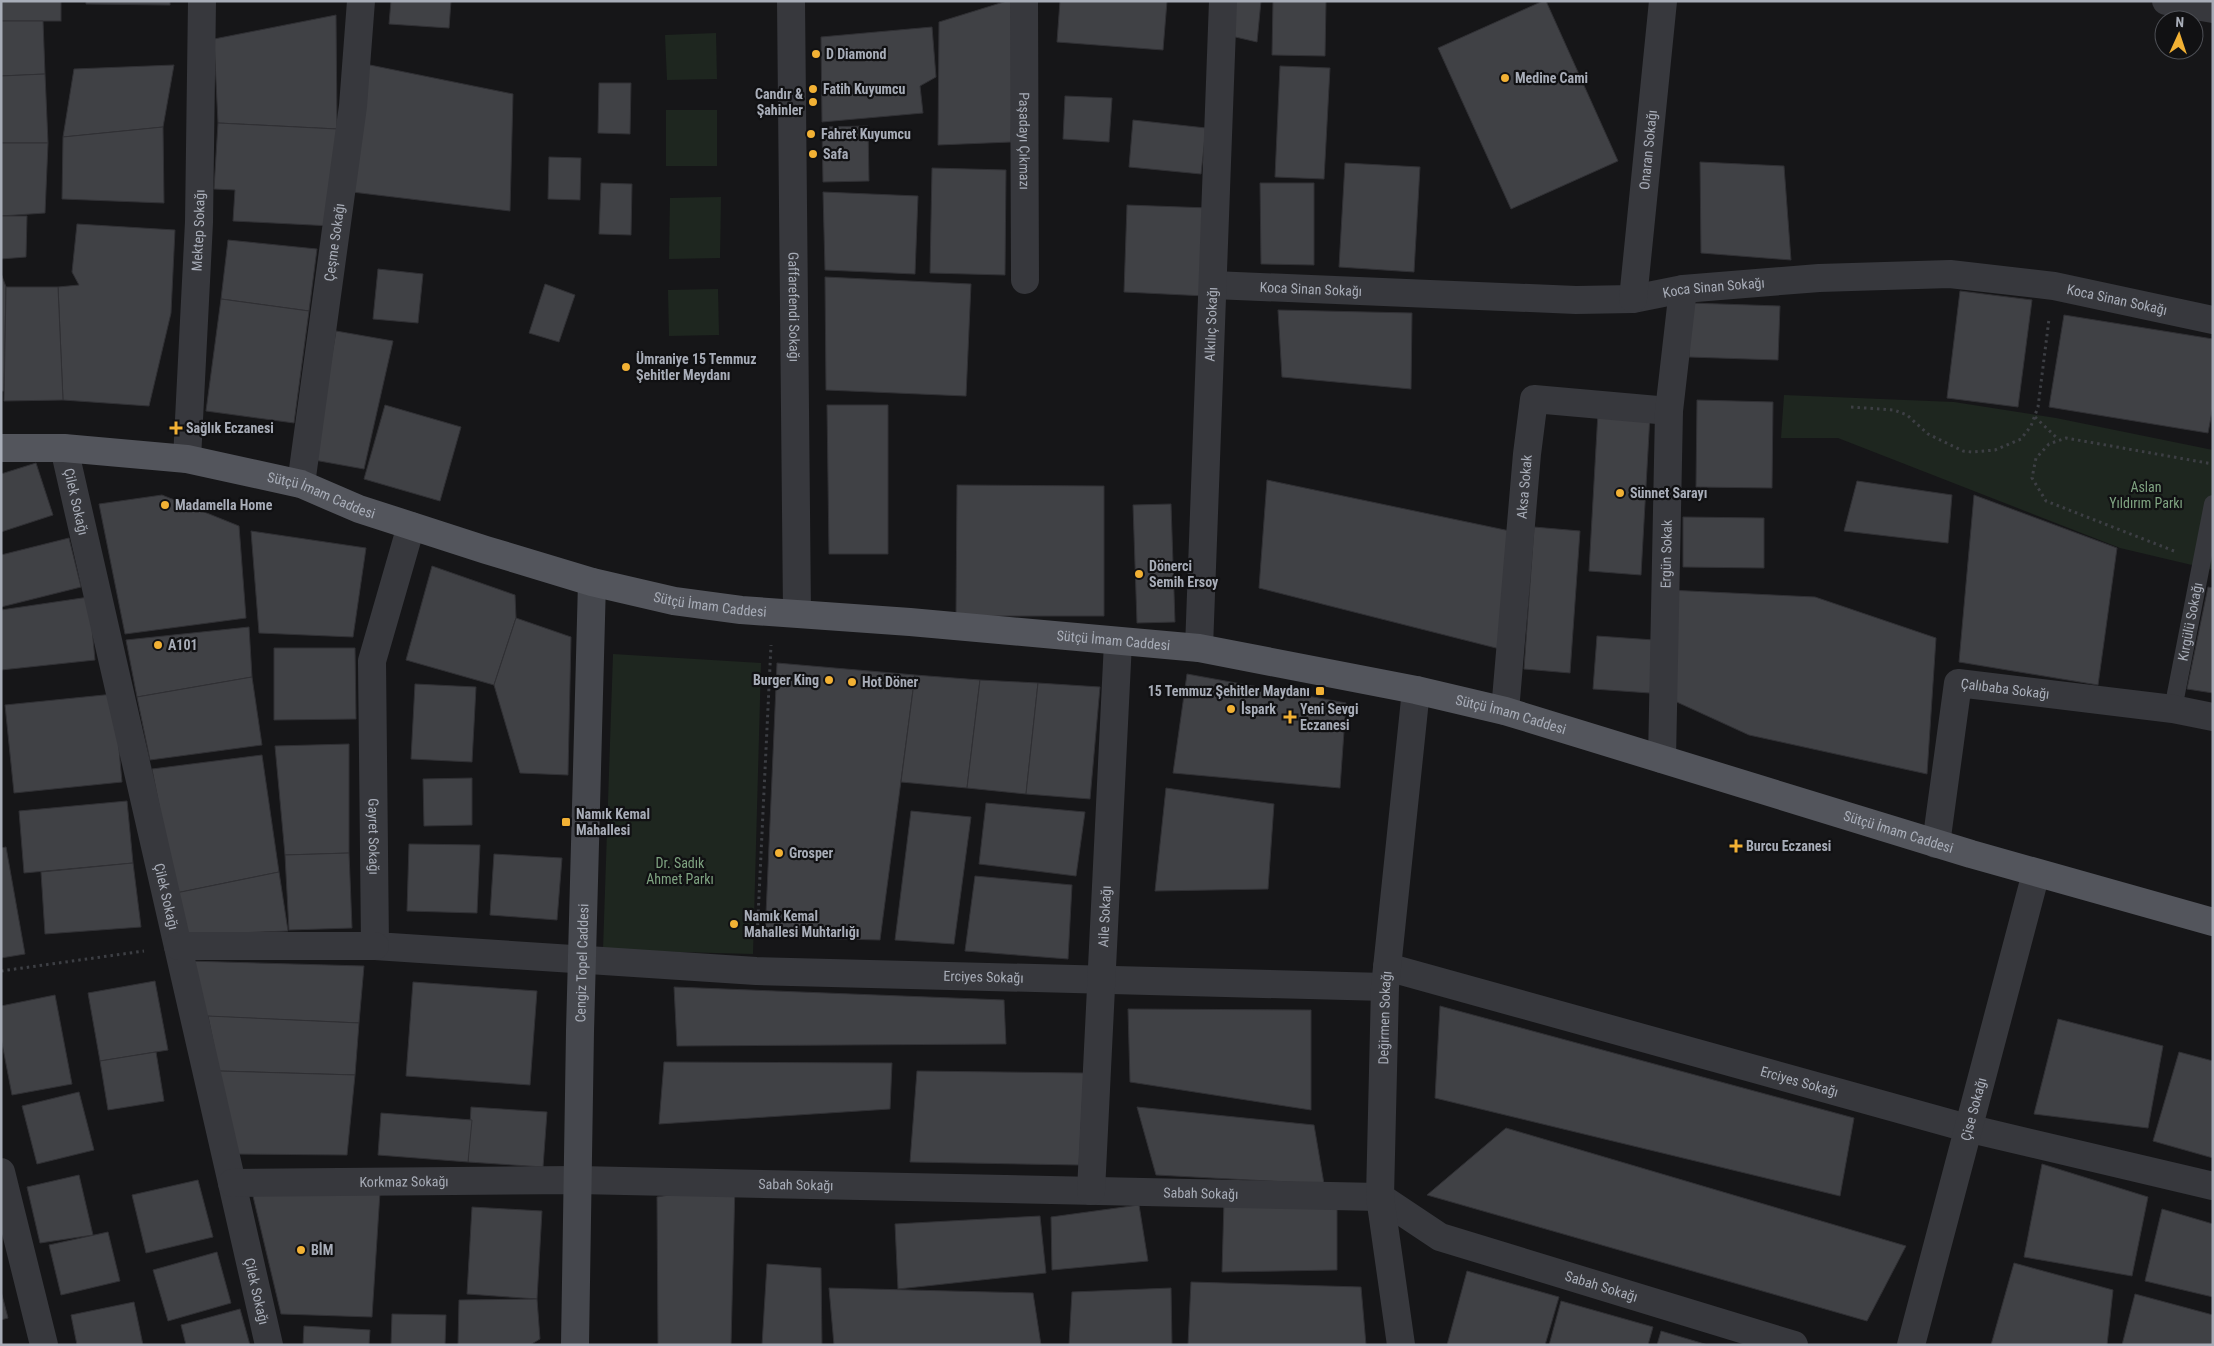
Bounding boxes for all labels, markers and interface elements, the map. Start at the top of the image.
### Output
north arrow [2154,10,2204,60]
text: N [2175,14,2184,30]
place label: D Diamond [826,46,886,62]
marker: D Diamond [810,48,822,60]
place label: Medine Cami [1515,70,1588,86]
marker: Medine Cami [1499,72,1511,84]
place label: Fatih Kuyumcu [823,81,905,97]
marker: Fatih Kuyumcu [807,83,819,95]
place label: Candır & Şahinler [755,86,803,118]
street label: Paşadayı Çıkmazı [1016,92,1033,190]
marker: Candır & Şahinler [807,96,819,108]
street label: Onaran Sokağı [1636,109,1660,190]
place label: Fahret Kuyumcu [821,126,911,142]
marker: Fahret Kuyumcu [805,128,817,140]
place label: Safa [823,146,849,162]
marker: Safa [807,148,819,160]
street label: Mektep Sokağı [189,189,207,272]
street label: Çeşme Sokağı [321,202,348,282]
street label: Gaffarefendi Sokağı [785,252,803,362]
street label: Koca Sinan Sokağı [1661,274,1765,301]
street label: Koca Sinan Sokağı [1259,279,1362,299]
street label: Koca Sinan Sokağı [2065,281,2169,318]
street label: Alkılıç Sokağı [1202,287,1220,362]
place label: Ümraniye 15 Temmuz Şehitler Meydanı [636,351,757,383]
marker: Ümraniye 15 Temmuz Şehitler Meydanı [620,361,632,373]
place label: Sağlık Eczanesi [186,420,274,436]
marker: Sağlık Eczanesi [170,422,182,434]
street label: Aksa Sokak [1513,453,1535,520]
street label: Çilek Sokağı [61,467,92,537]
street label: Sütçü İmam Caddesi [266,469,377,522]
park label: Aslan Yıldırım Parkı [2109,479,2183,511]
place label: Sünnet Sarayı [1630,485,1707,501]
marker: Sünnet Sarayı [1614,487,1626,499]
place label: Madamella Home [175,497,273,513]
marker: Madamella Home [159,499,171,511]
street label: Ergün Sokak [1657,519,1675,588]
place label: Dönerci Semih Ersoy [1149,558,1219,590]
marker: Dönerci Semih Ersoy [1133,568,1145,580]
street label: Kırgülü Sokağı [2175,581,2206,662]
street label: Sütçü İmam Caddesi [652,589,767,620]
street label: Sütçü İmam Caddesi [1056,627,1171,653]
place label: A101 [168,637,198,653]
marker: A101 [152,639,164,651]
place label: Burger King [753,672,819,688]
marker: Burger King [823,674,835,686]
place label: Hot Döner [862,674,919,690]
street label: Çalıbaba Sokağı [1960,675,2050,702]
marker: Hot Döner [846,676,858,688]
place label: 15 Temmuz Şehitler Maydanı [1148,683,1310,699]
marker: 15 Temmuz Şehitler Maydanı [1314,685,1326,697]
street label: Sütçü İmam Caddesi [1454,692,1568,737]
place label: İspark [1241,701,1276,717]
place label: Yeni Sevgi Eczanesi [1300,701,1358,733]
marker: İspark [1225,703,1237,715]
marker: Yeni Sevgi Eczanesi [1284,711,1296,723]
street label: Gayret Sokağı [365,798,382,875]
place label: Namık Kemal Mahallesi [576,806,650,838]
street label: Sütçü İmam Caddesi [1842,807,1955,856]
marker: Namık Kemal Mahallesi [560,816,572,828]
place label: Burcu Eczanesi [1746,838,1831,854]
marker: Burcu Eczanesi [1730,840,1742,852]
place label: Grosper [789,845,834,861]
marker: Grosper [773,847,785,859]
park label: Dr. Sadık Ahmet Parkı [646,855,714,887]
street label: Çilek Sokağı [151,862,182,931]
street label: Aile Sokağı [1095,885,1114,948]
street label: Cengiz Topel Caddesi [572,903,591,1023]
place label: Namık Kemal Mahallesi Muhtarlığı [744,908,859,940]
marker: Namık Kemal Mahallesi Muhtarlığı [728,918,740,930]
street label: Erciyes Sokağı [943,968,1024,986]
street label: Değirmen Sokağı [1375,970,1395,1065]
street label: Erciyes Sokağı [1759,1063,1840,1100]
street label: Çise Sokağı [1957,1076,1990,1143]
street label: Korkmaz Sokağı [359,1173,449,1190]
street label: Sabah Sokağı [758,1176,834,1193]
street label: Sabah Sokağı [1163,1184,1239,1202]
place label: BİM [311,1242,333,1258]
marker: BİM [295,1244,307,1256]
street label: Çilek Sokağı [241,1256,272,1326]
street label: Sabah Sokağı [1563,1268,1640,1305]

